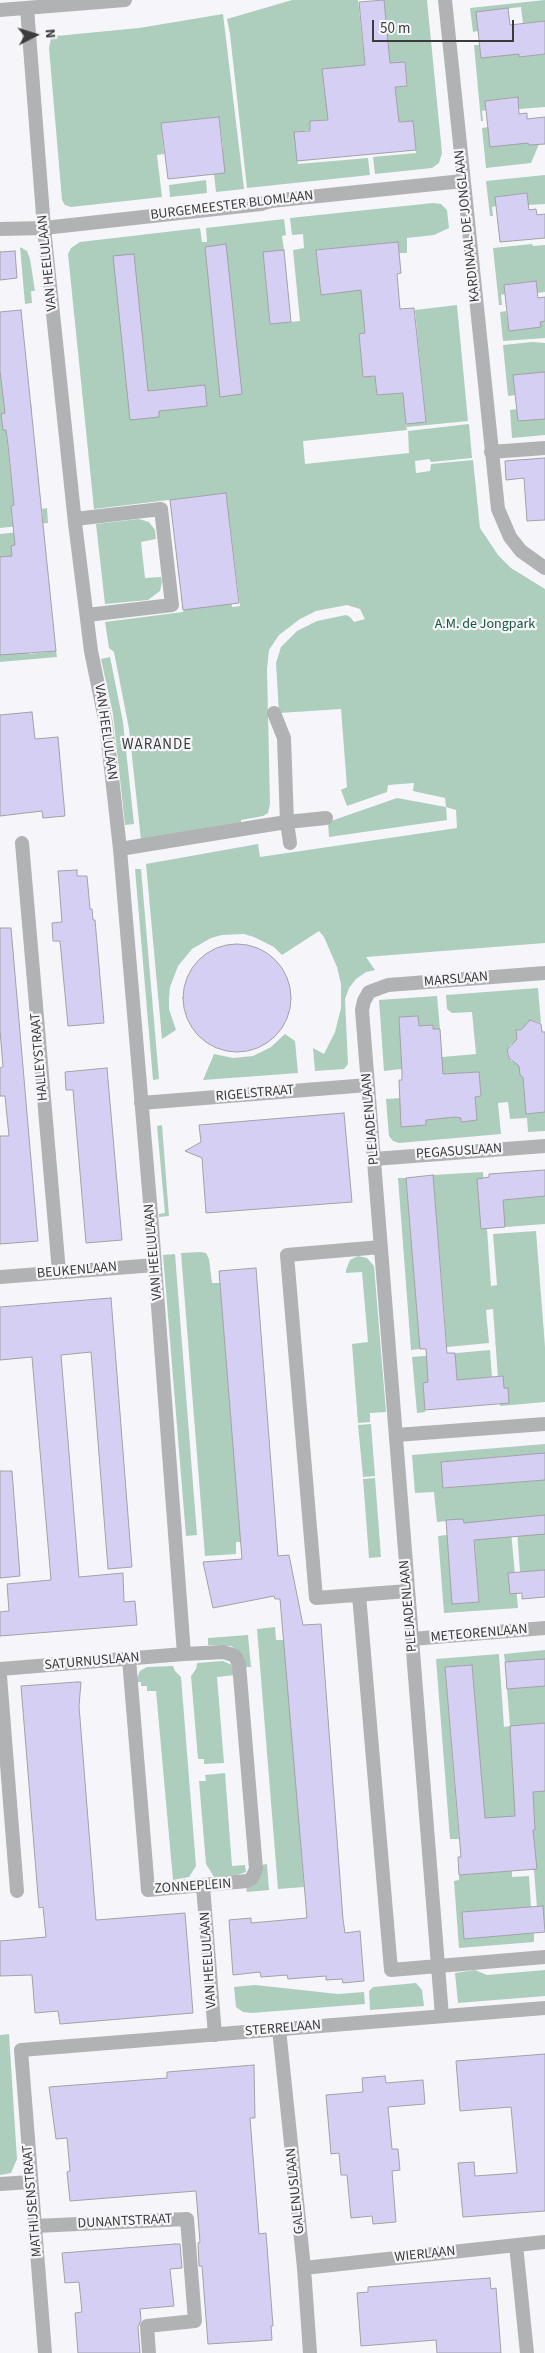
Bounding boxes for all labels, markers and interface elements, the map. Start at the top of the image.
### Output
north arrow [10,10,60,60]
scale bar [375,10,518,42]
text: 50 m [380,18,410,39]
text: N [40,28,60,39]
street label: KARDINAAL DE JONGLAAN [452,149,484,303]
street label: BURGEMEESTER BLOMLAAN [149,188,315,224]
street label: VAN HEELULAAN [35,214,61,312]
park label: A.M. de Jongpark [435,617,535,633]
street label: VAN HEELULAAN [90,683,120,781]
district label: WARANDE [121,737,193,755]
street label: MARSLAAN [423,969,489,991]
street label: HALLEYSTRAAT [28,1012,52,1102]
street label: PLEJADENLAAN [359,1072,383,1166]
street label: RIGELSTRAAT [215,1082,295,1106]
street label: PEGASUSLAAN [415,1141,503,1163]
street label: VAN HEELULAAN [141,1203,167,1301]
street label: BEUKENLAAN [36,1259,118,1283]
street label: PLEJADENLAAN [397,1559,421,1653]
street label: METEORENLAAN [430,1621,528,1647]
street label: SATURNUSLAAN [44,1649,140,1675]
street label: ZONNEPLEIN [154,1876,232,1898]
street label: VAN HEELULAAN [197,1911,221,2009]
street label: STERRELAAN [244,2017,322,2041]
street label: MATHIJSENSTRAAT [20,2144,46,2258]
street label: GALENUSLAAN [283,2147,309,2235]
street label: DUNANTSTRAAT [77,2211,173,2233]
street label: WIERLAAN [394,2243,456,2267]

